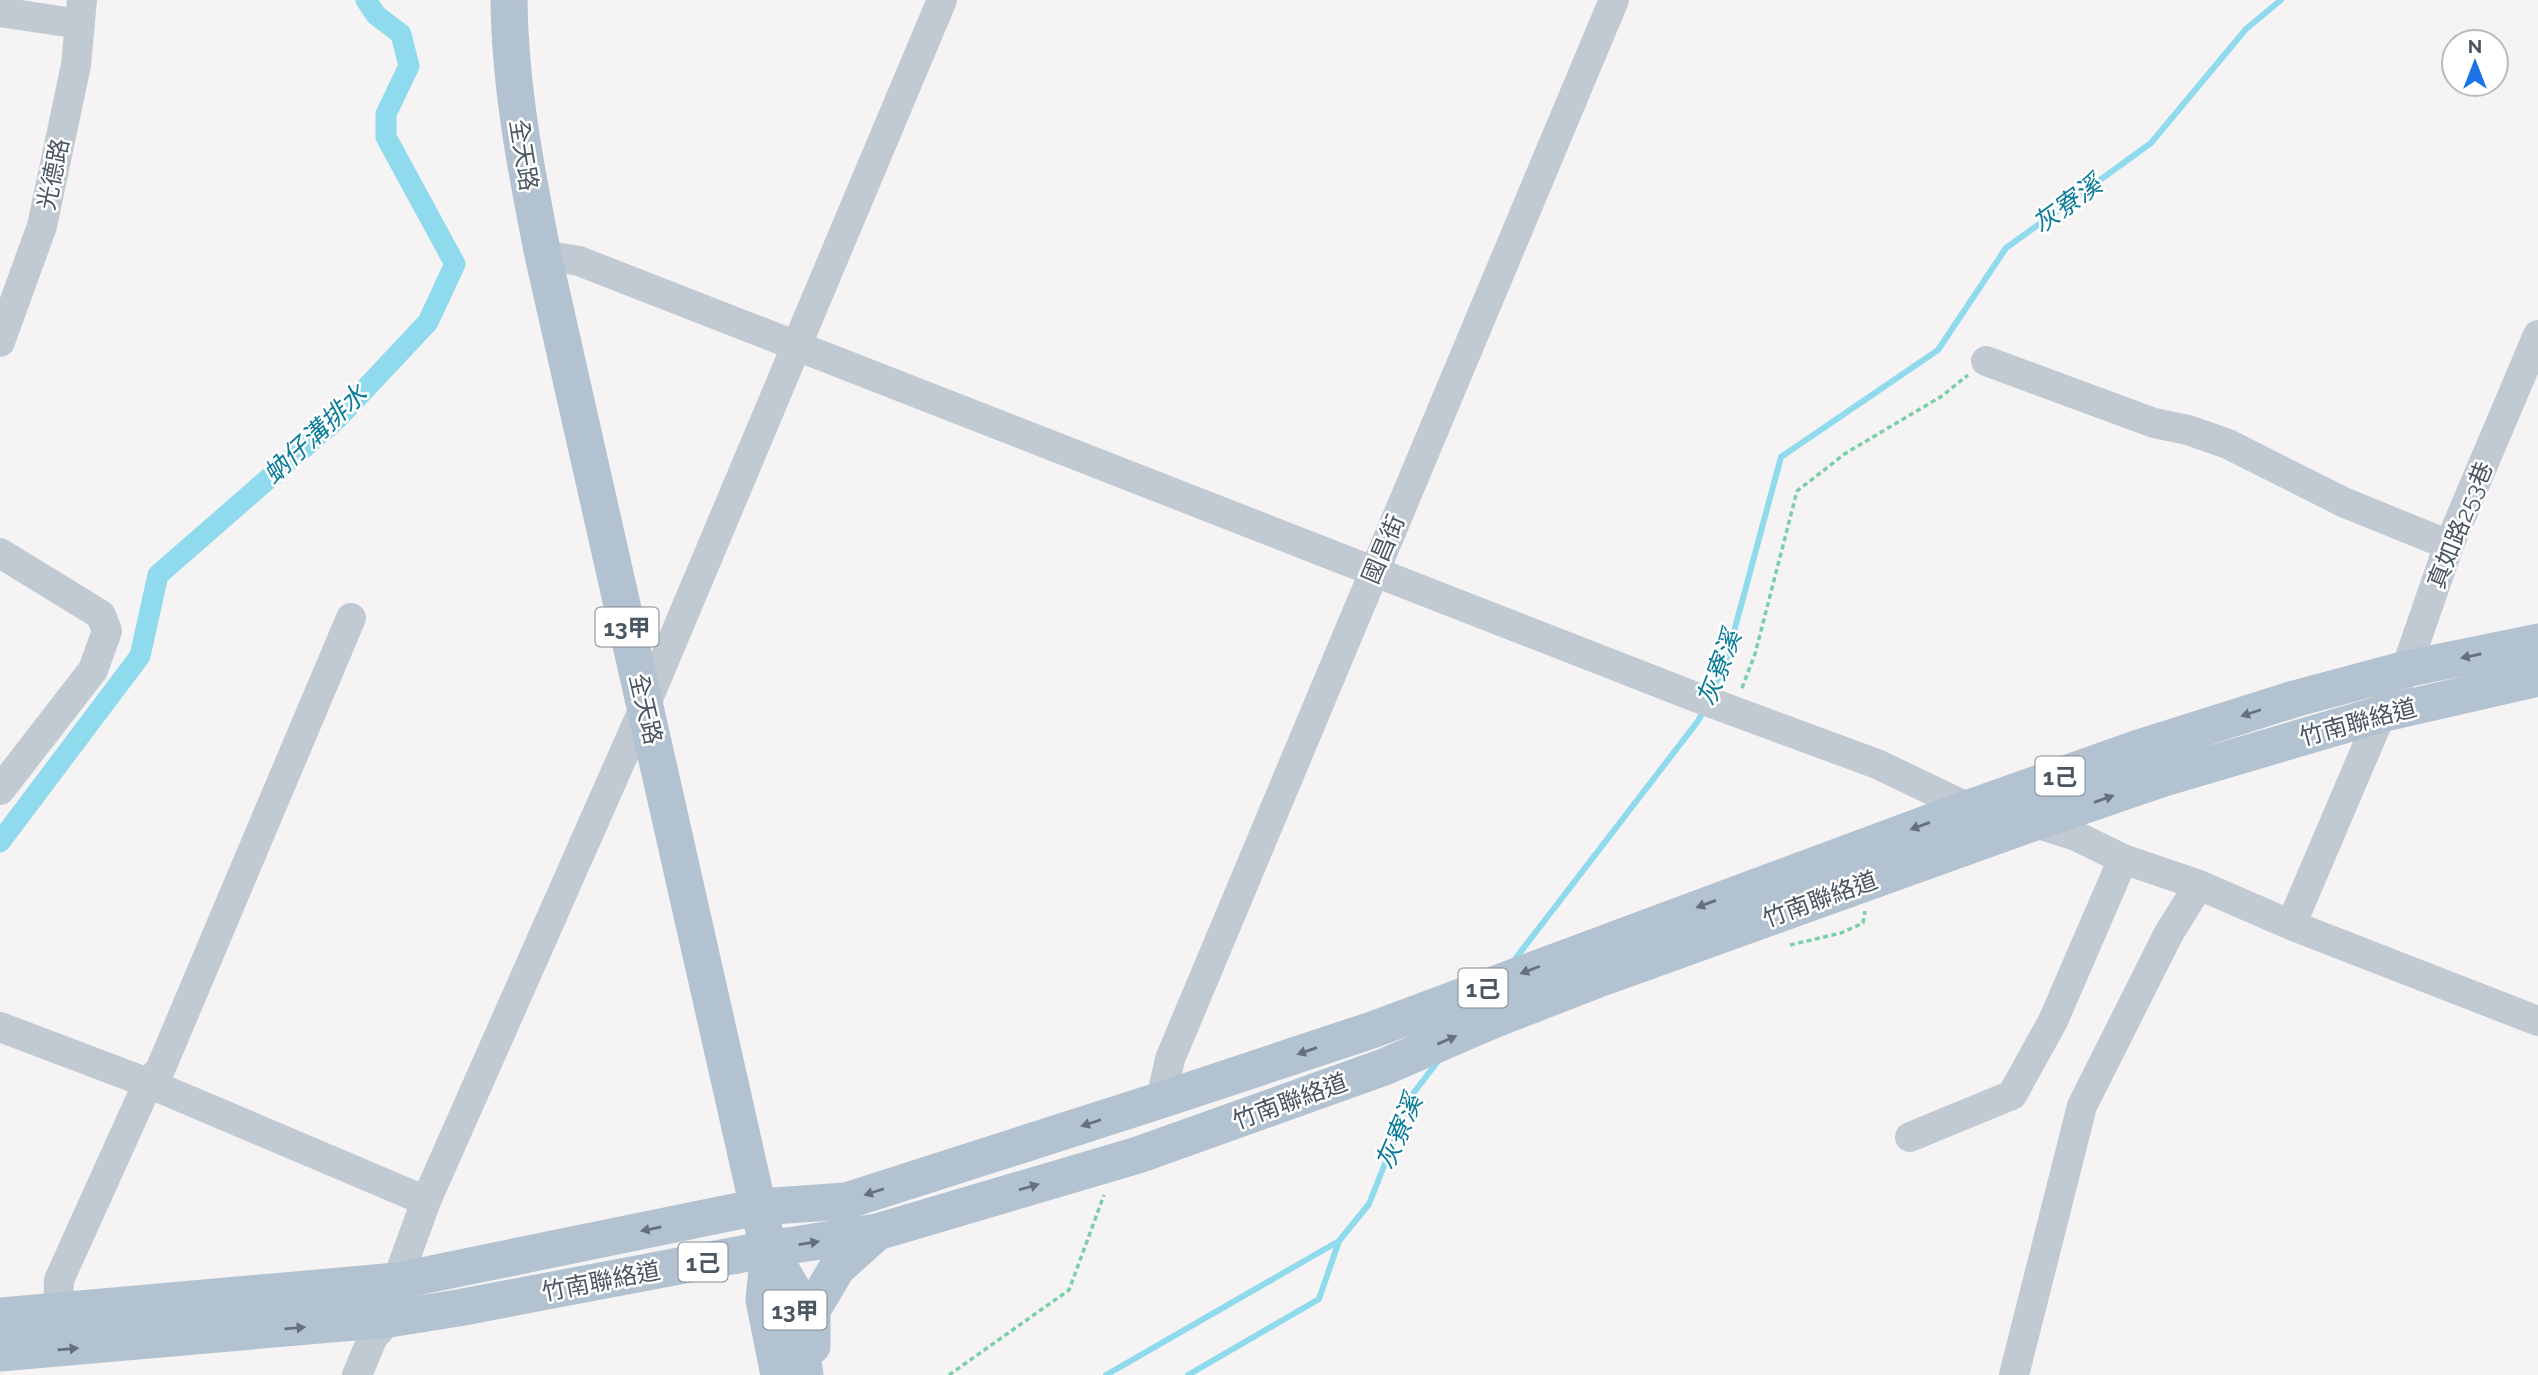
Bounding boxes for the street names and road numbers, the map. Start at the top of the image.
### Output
street label: 全天路 [504,117,544,193]
street label: 光德路 [31,136,75,212]
street label: 真如路253巷 [2421,457,2499,593]
street label: 國昌街 [1356,510,1410,588]
road number: 13甲 [596,608,658,646]
street label: 全天路 [624,671,668,747]
street label: 竹南聯絡道 [2296,692,2420,752]
road number: 1己 [2036,756,2084,796]
street label: 竹南聯絡道 [1759,865,1881,933]
road number: 1己 [1458,968,1508,1007]
street label: 竹南聯絡道 [1229,1067,1351,1135]
road number: 1己 [678,1242,728,1282]
street label: 竹南聯絡道 [539,1255,663,1307]
road number: 13甲 [764,1290,826,1330]

